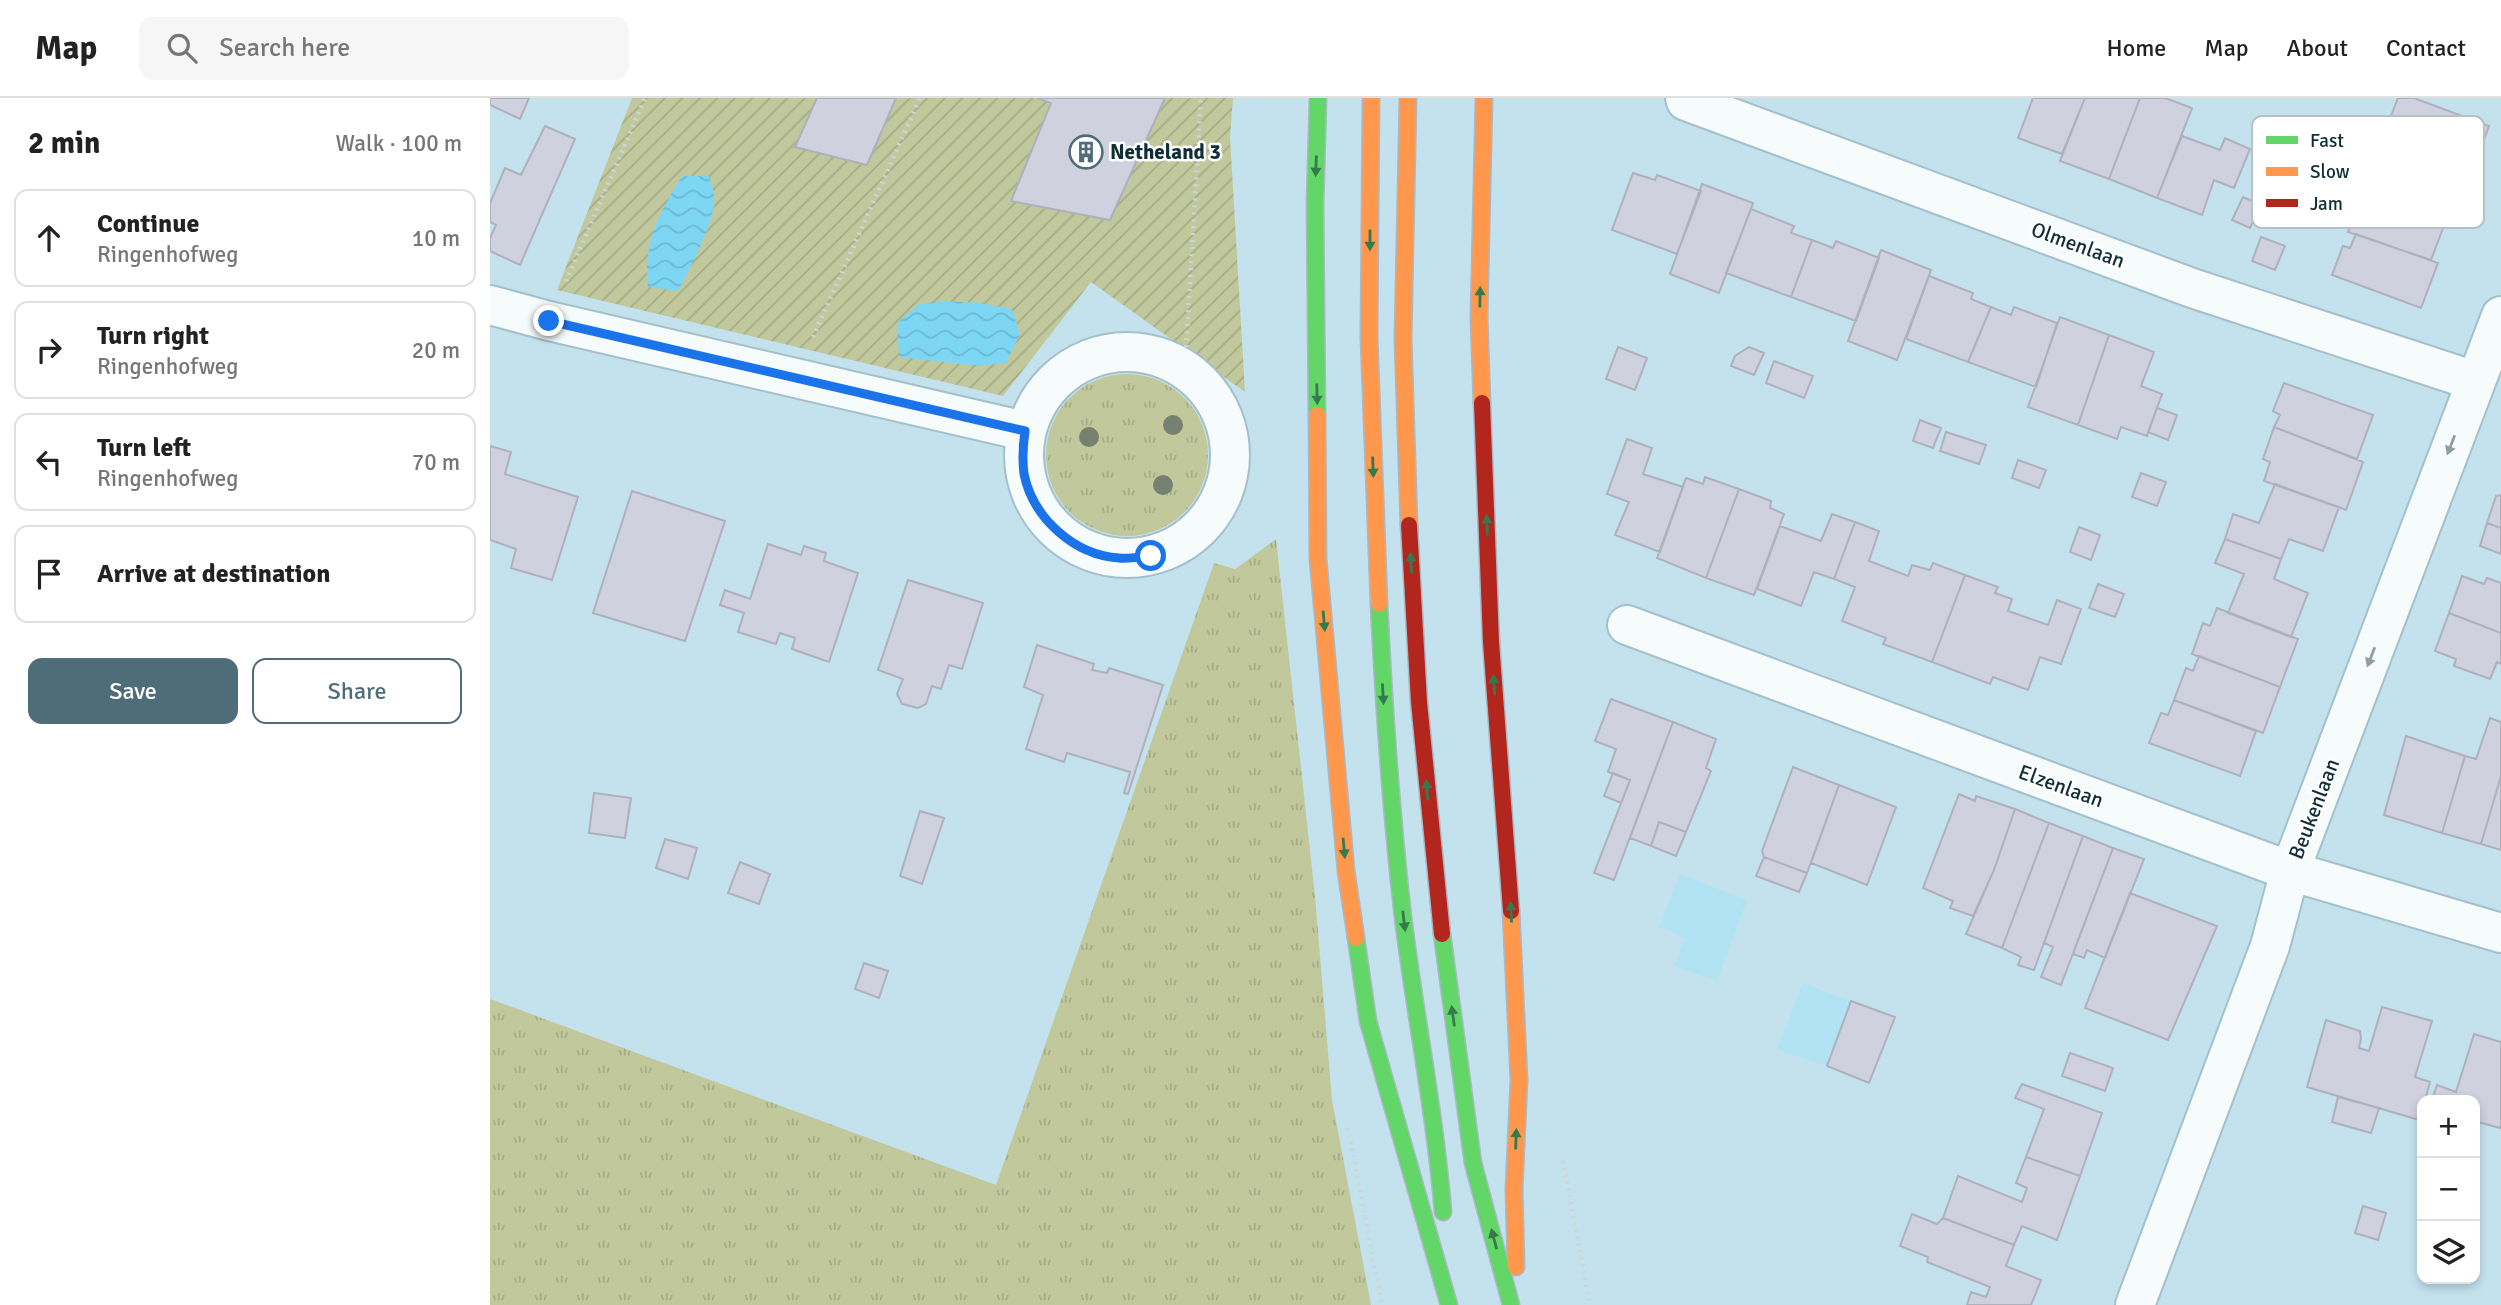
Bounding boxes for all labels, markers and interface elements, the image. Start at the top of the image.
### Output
search box [139,17,629,80]
text: Map [35,28,97,69]
icon: search [163,29,201,67]
text: Search here [219,32,350,64]
text: Home [2106,33,2166,63]
text: Map [2204,33,2249,63]
text: About [2287,33,2348,63]
text: Contact [2386,33,2466,63]
legend [2252,116,2484,228]
text: 2 min [28,125,100,162]
text: Walk · 100 m [336,129,462,158]
text: Fast [2310,129,2344,153]
building icon: Netheland 3 [1067,133,1105,171]
place label: Netheland 3 [1110,139,1221,165]
one-way arrow [1310,155,1322,177]
text: Slow [2310,160,2350,184]
text: Jam [2310,192,2343,216]
text: Continue [97,208,199,240]
street label: Olmenlaan [2028,216,2128,274]
icon: ahead [30,219,68,257]
text: 10 m [412,224,460,253]
one-way arrow [1364,229,1375,251]
text: Ringenhofweg [97,240,239,269]
one-way arrow [1474,286,1486,308]
route end [533,305,564,336]
text: Turn right [97,320,209,352]
icon: right [30,331,68,369]
text: 20 m [412,336,460,365]
text: Ringenhofweg [97,352,239,381]
one-way arrow [1311,383,1323,405]
text: Turn left [97,432,191,464]
one-way arrow [2446,434,2457,455]
icon: left [30,443,68,481]
text: 70 m [412,448,460,477]
one-way arrow [1367,456,1378,478]
text: Ringenhofweg [97,464,239,493]
one-way arrow [1481,513,1492,535]
route start [1135,540,1166,571]
one-way arrow [1406,551,1417,573]
icon: arrive [30,555,68,593]
text: Arrive at destination [97,558,330,590]
one-way arrow [1319,610,1330,632]
one-way arrow [2365,647,2376,668]
button: Save [28,658,238,724]
button: Share [252,658,462,724]
one-way arrow [1488,673,1499,695]
one-way arrow [1378,684,1389,706]
street label: Beukenlaan [2283,755,2345,863]
street label: Elzenlaan [2015,759,2107,813]
one-way arrow [1422,778,1433,800]
one-way arrow [1339,837,1350,859]
one-way arrow [1505,900,1516,922]
one-way arrow [1399,910,1410,932]
one-way arrow [1447,1004,1458,1026]
map controls [2417,1095,2480,1284]
button: + [2417,1095,2480,1158]
one-way arrow [1511,1128,1522,1150]
button: − [2417,1158,2480,1221]
button: layers [2417,1221,2480,1284]
one-way arrow [1488,1228,1498,1249]

